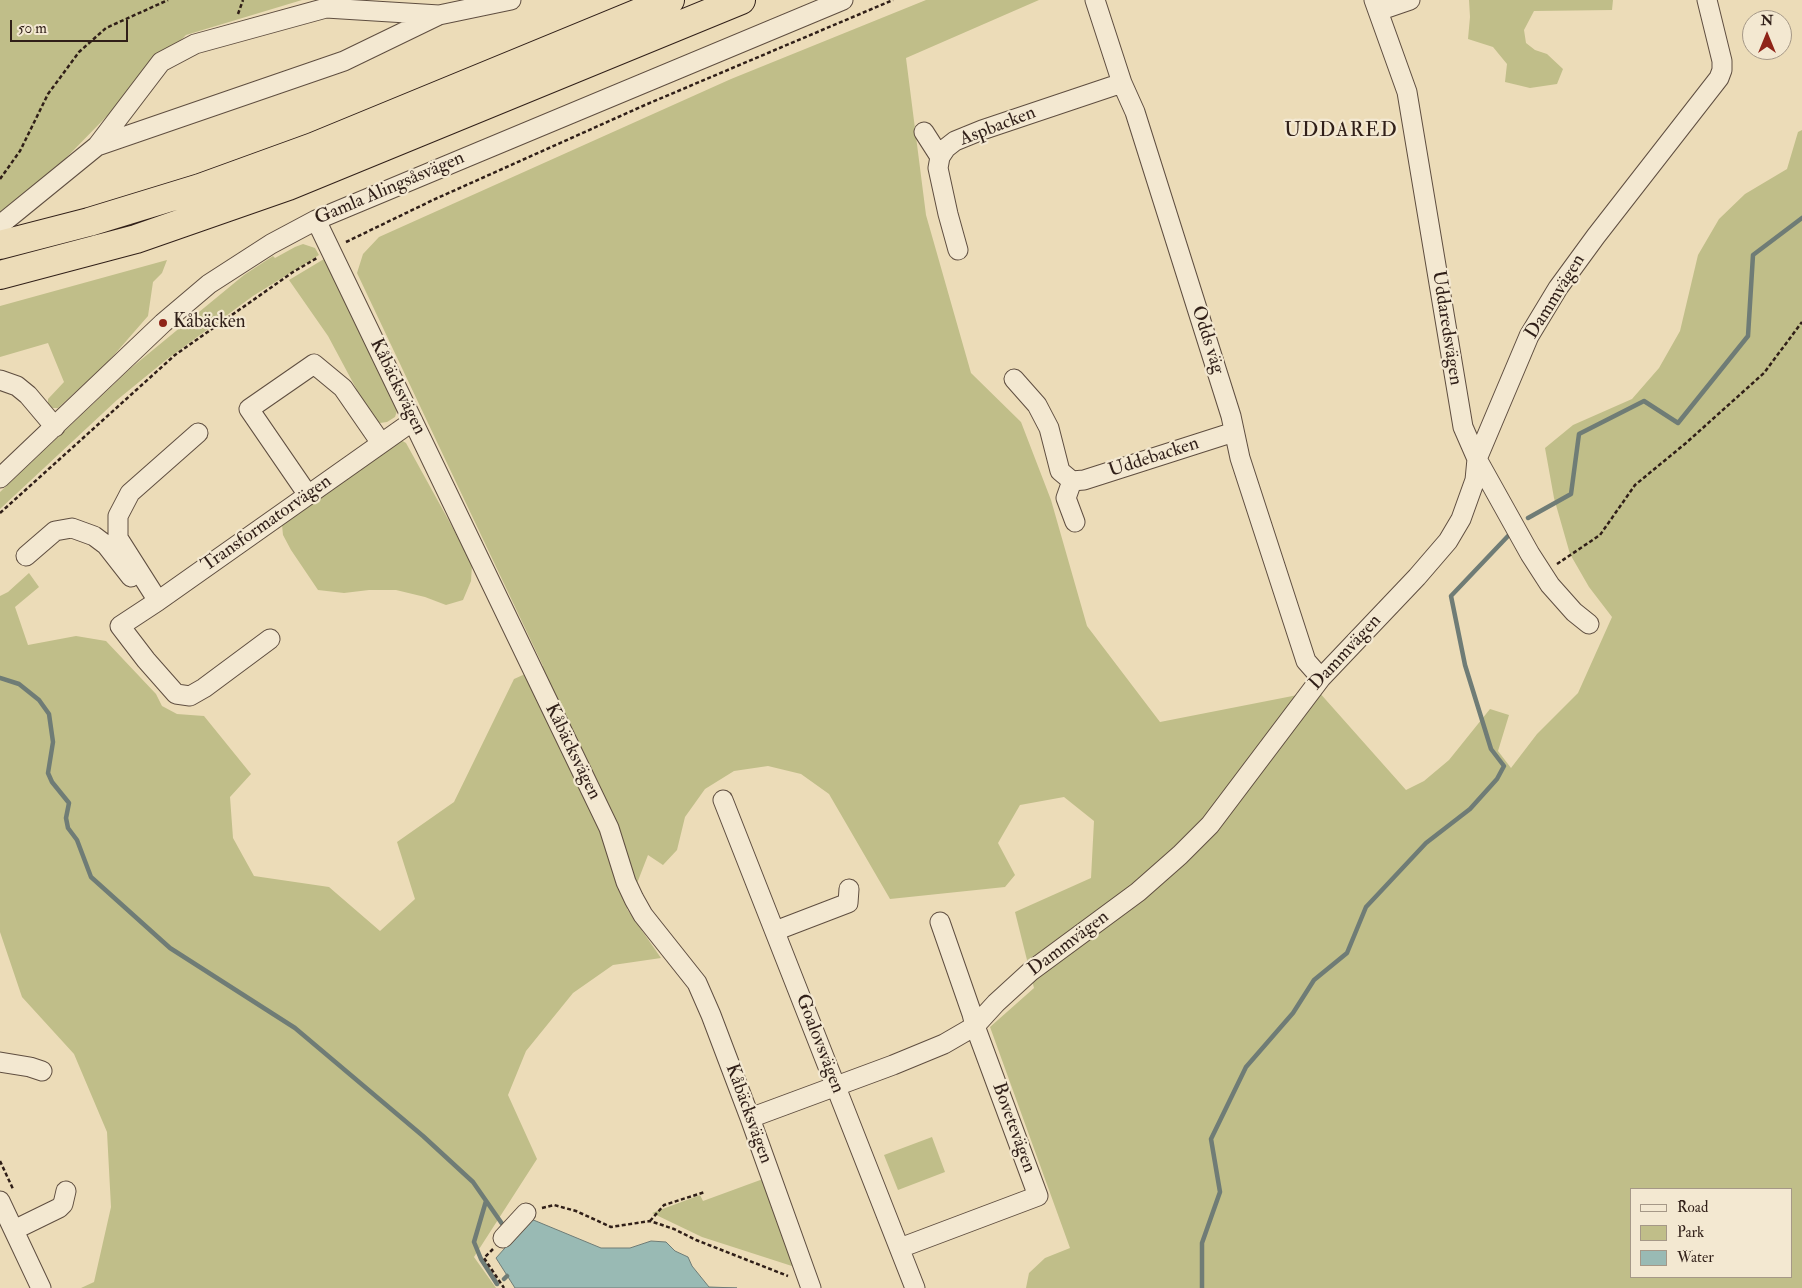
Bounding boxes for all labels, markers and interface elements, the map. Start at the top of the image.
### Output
scale bar [12,10,130,42]
north arrow [1742,10,1792,60]
text: N [1761,12,1773,29]
text: 50 m [18,19,47,38]
street label: Aspbacken [957,102,1039,152]
district label: UDDARED [1283,120,1399,144]
street label: Gamla Alingsåsvägen [312,147,468,231]
street label: Dammvägen [1521,250,1591,344]
street label: Uddaredsvägen [1426,269,1466,387]
street label: Odds väg [1185,303,1229,377]
place label: Kåbäcken [173,312,245,334]
marker: Kåbäcken [157,317,169,329]
street label: Kåbäcksvägen [364,335,430,439]
street label: Uddebacken [1106,433,1202,483]
street label: Transformatorvägen [198,471,336,577]
street label: Dammvägen [1305,610,1387,696]
street label: Kåbäcksvägen [539,700,605,804]
street label: Dammvägen [1024,906,1114,982]
street label: Goalovsvägen [790,991,848,1097]
street label: Kåbäcksvägen [719,1061,777,1167]
street label: Bovetevägen [986,1080,1040,1176]
legend [1630,1188,1792,1278]
text: Road [1677,1198,1708,1217]
text: Park [1677,1223,1704,1242]
text: Water [1677,1248,1714,1267]

